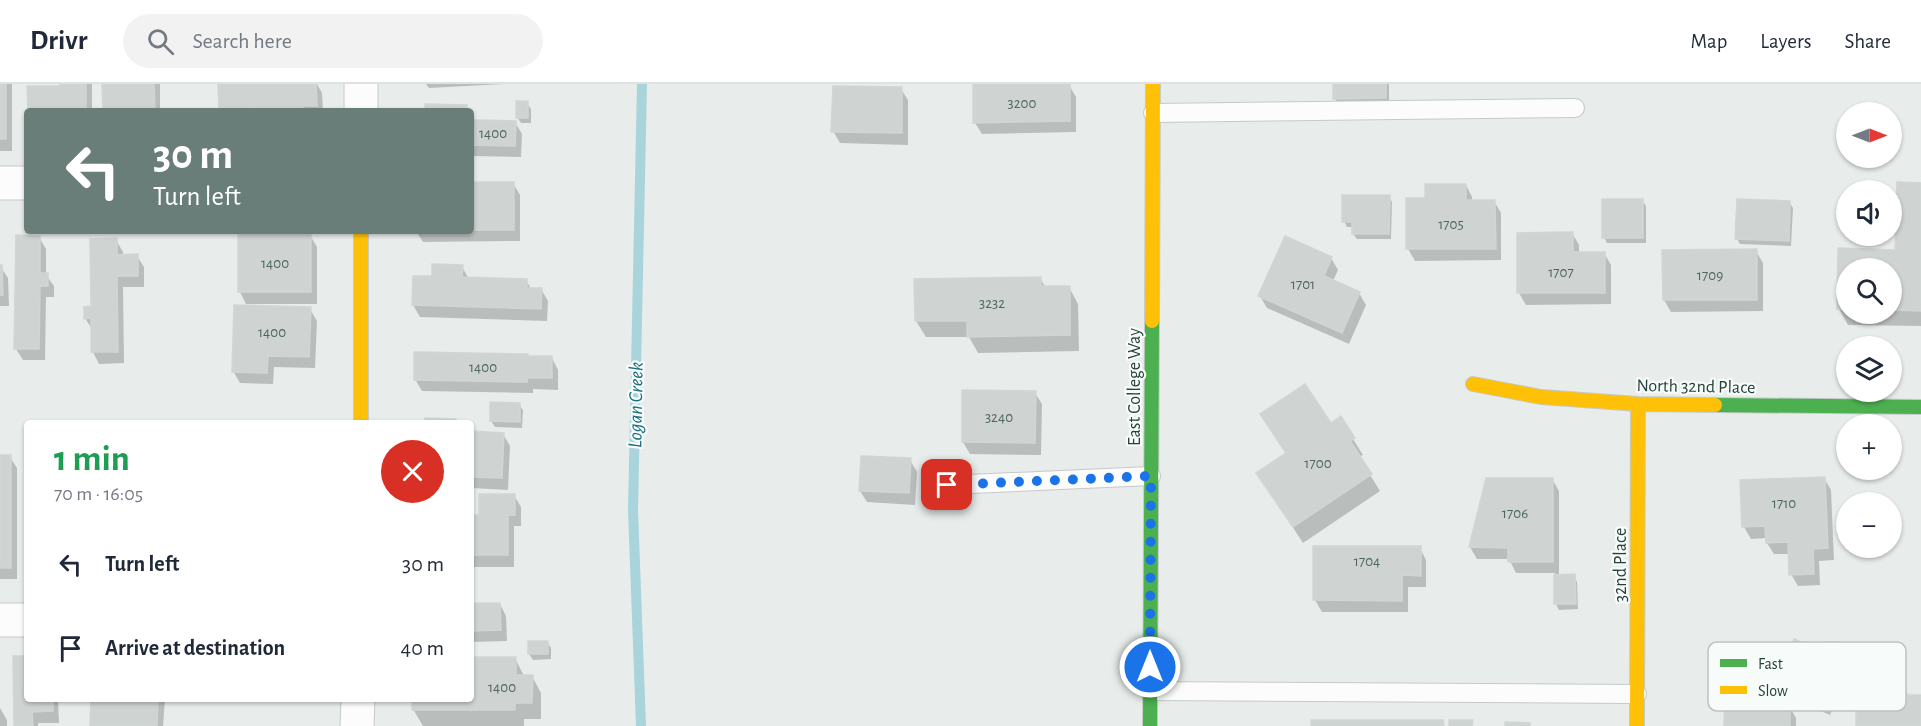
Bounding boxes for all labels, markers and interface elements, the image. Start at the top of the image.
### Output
search box [123,14,543,68]
icon: search [144,25,177,58]
text: Drivr [30,27,87,55]
text: Search here [192,30,292,52]
text: Map [1691,31,1727,52]
text: Layers [1760,31,1811,52]
text: Share [1844,31,1891,52]
house number: 3200 [1008,96,1036,111]
north arrow [1836,102,1902,168]
map controls [1836,102,1902,558]
house number: 1400 [479,126,507,141]
icon: left [54,132,132,210]
text: 30 m [153,134,233,176]
button: sound [1836,180,1902,246]
text: Turn left [153,183,241,210]
house number: 1705 [1438,217,1464,232]
house number: 1400 [261,256,289,271]
button: search [1836,258,1902,324]
house number: 1707 [1548,265,1574,280]
house number: 1709 [1697,268,1723,283]
house number: 1701 [1291,277,1315,292]
house number: 3232 [979,296,1005,311]
house number: 1400 [258,325,286,340]
street label: East College Way [1126,328,1144,446]
button: layers [1836,336,1902,402]
house number: 1400 [469,360,497,375]
water label: Logan Creek [625,362,647,448]
street label: North 32nd Place [1636,377,1756,397]
house number: 3240 [985,410,1013,425]
button: + [1836,414,1902,480]
button: close [381,440,444,503]
text: 1 min [54,441,130,477]
house number: 1700 [1304,456,1332,471]
pin [921,459,972,510]
icon: arrive [930,468,963,501]
text: 70 m · 16:05 [54,484,143,504]
button: − [1836,492,1902,558]
house number: 1710 [1772,496,1796,511]
house number: 1706 [1502,506,1528,521]
street label: 32nd Place [1612,528,1630,602]
icon: left [54,548,87,581]
text: Turn left [105,553,179,575]
text: 30 m [402,553,444,575]
house number: 1704 [1354,554,1380,569]
icon: arrive [54,632,87,665]
position arrow [1118,635,1182,699]
text: Arrive at destination [105,637,285,659]
text: 40 m [401,637,444,659]
legend [1708,642,1906,711]
text: Fast [1758,656,1783,672]
house number: 1400 [488,680,516,695]
text: Slow [1758,683,1788,699]

